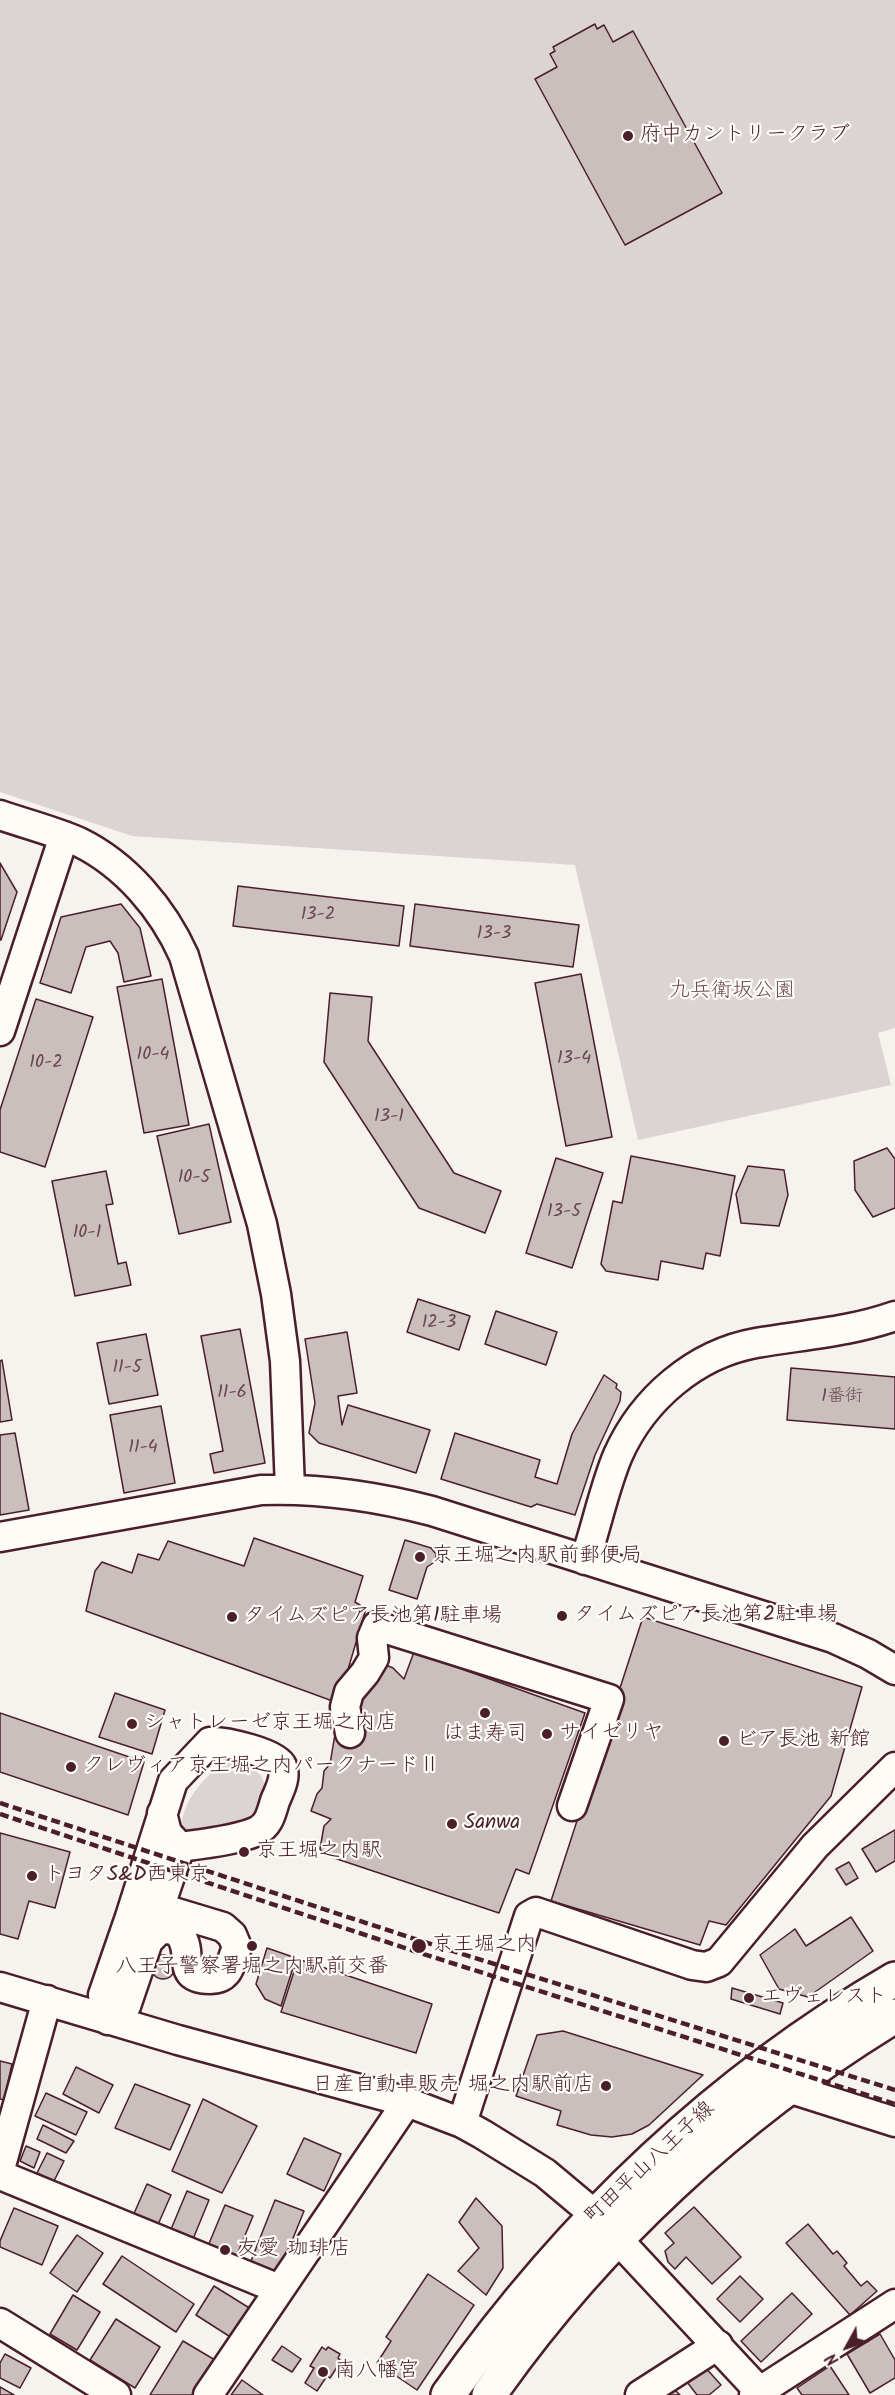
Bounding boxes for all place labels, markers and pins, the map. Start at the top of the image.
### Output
place label: 府中カントリークラブ [640,123,850,149]
marker: 府中カントリークラブ [621,129,635,143]
place label: 京王堀之内駅前郵便局 [432,1544,642,1570]
marker: 京王堀之内駅前郵便局 [413,1550,427,1564]
place label: タイムズピア長池第2駐車場 [574,1603,838,1629]
place label: タイムズピア長池第1駐車場 [244,1604,503,1630]
marker: タイムズピア長池第2駐車場 [555,1609,569,1623]
marker: タイムズピア長池第1駐車場 [225,1610,239,1624]
marker: はま寿司 [478,1706,492,1720]
place label: シャトレーゼ京王堀之内店 [144,1711,397,1737]
marker: シャトレーゼ京王堀之内店 [125,1717,139,1731]
place label: サイゼリヤ [559,1721,664,1747]
place label: はま寿司 [443,1722,527,1748]
marker: サイゼリヤ [540,1727,554,1741]
place label: ビア長池 新館 [736,1728,870,1754]
marker: ビア長池 新館 [717,1734,731,1748]
place label: クレヴィア京王堀之内パークナードⅡ [83,1754,440,1780]
marker: クレヴィア京王堀之内パークナードⅡ [64,1760,78,1774]
place label: Sanwa [464,1811,520,1837]
marker: Sanwa [445,1817,459,1831]
place label: 京王堀之内駅 [256,1839,382,1865]
marker: 京王堀之内駅 [237,1845,251,1859]
place label: トヨタS&D西東京 [44,1863,209,1889]
marker: トヨタS&D西東京 [25,1869,39,1883]
place label: 京王堀之内 [432,1933,537,1959]
marker: 京王堀之内 [410,1937,428,1955]
marker: 八王子警察署堀之内駅前交番 [245,1939,259,1953]
place label: 八王子警察署堀之内駅前交番 [116,1955,388,1981]
place label: エヴェレスト [761,1985,887,2011]
marker: エヴェレスト [742,1991,756,2005]
place label: 日産自動車販売 堀之内駅前店 [313,2073,594,2099]
marker: 日産自動車販売 堀之内駅前店 [599,2079,613,2093]
place label: 友愛 珈琲店 [237,2237,350,2263]
marker: 友愛 珈琲店 [218,2243,232,2257]
place label: 南八幡宮 [335,2359,419,2385]
marker: 南八幡宮 [316,2365,330,2379]

